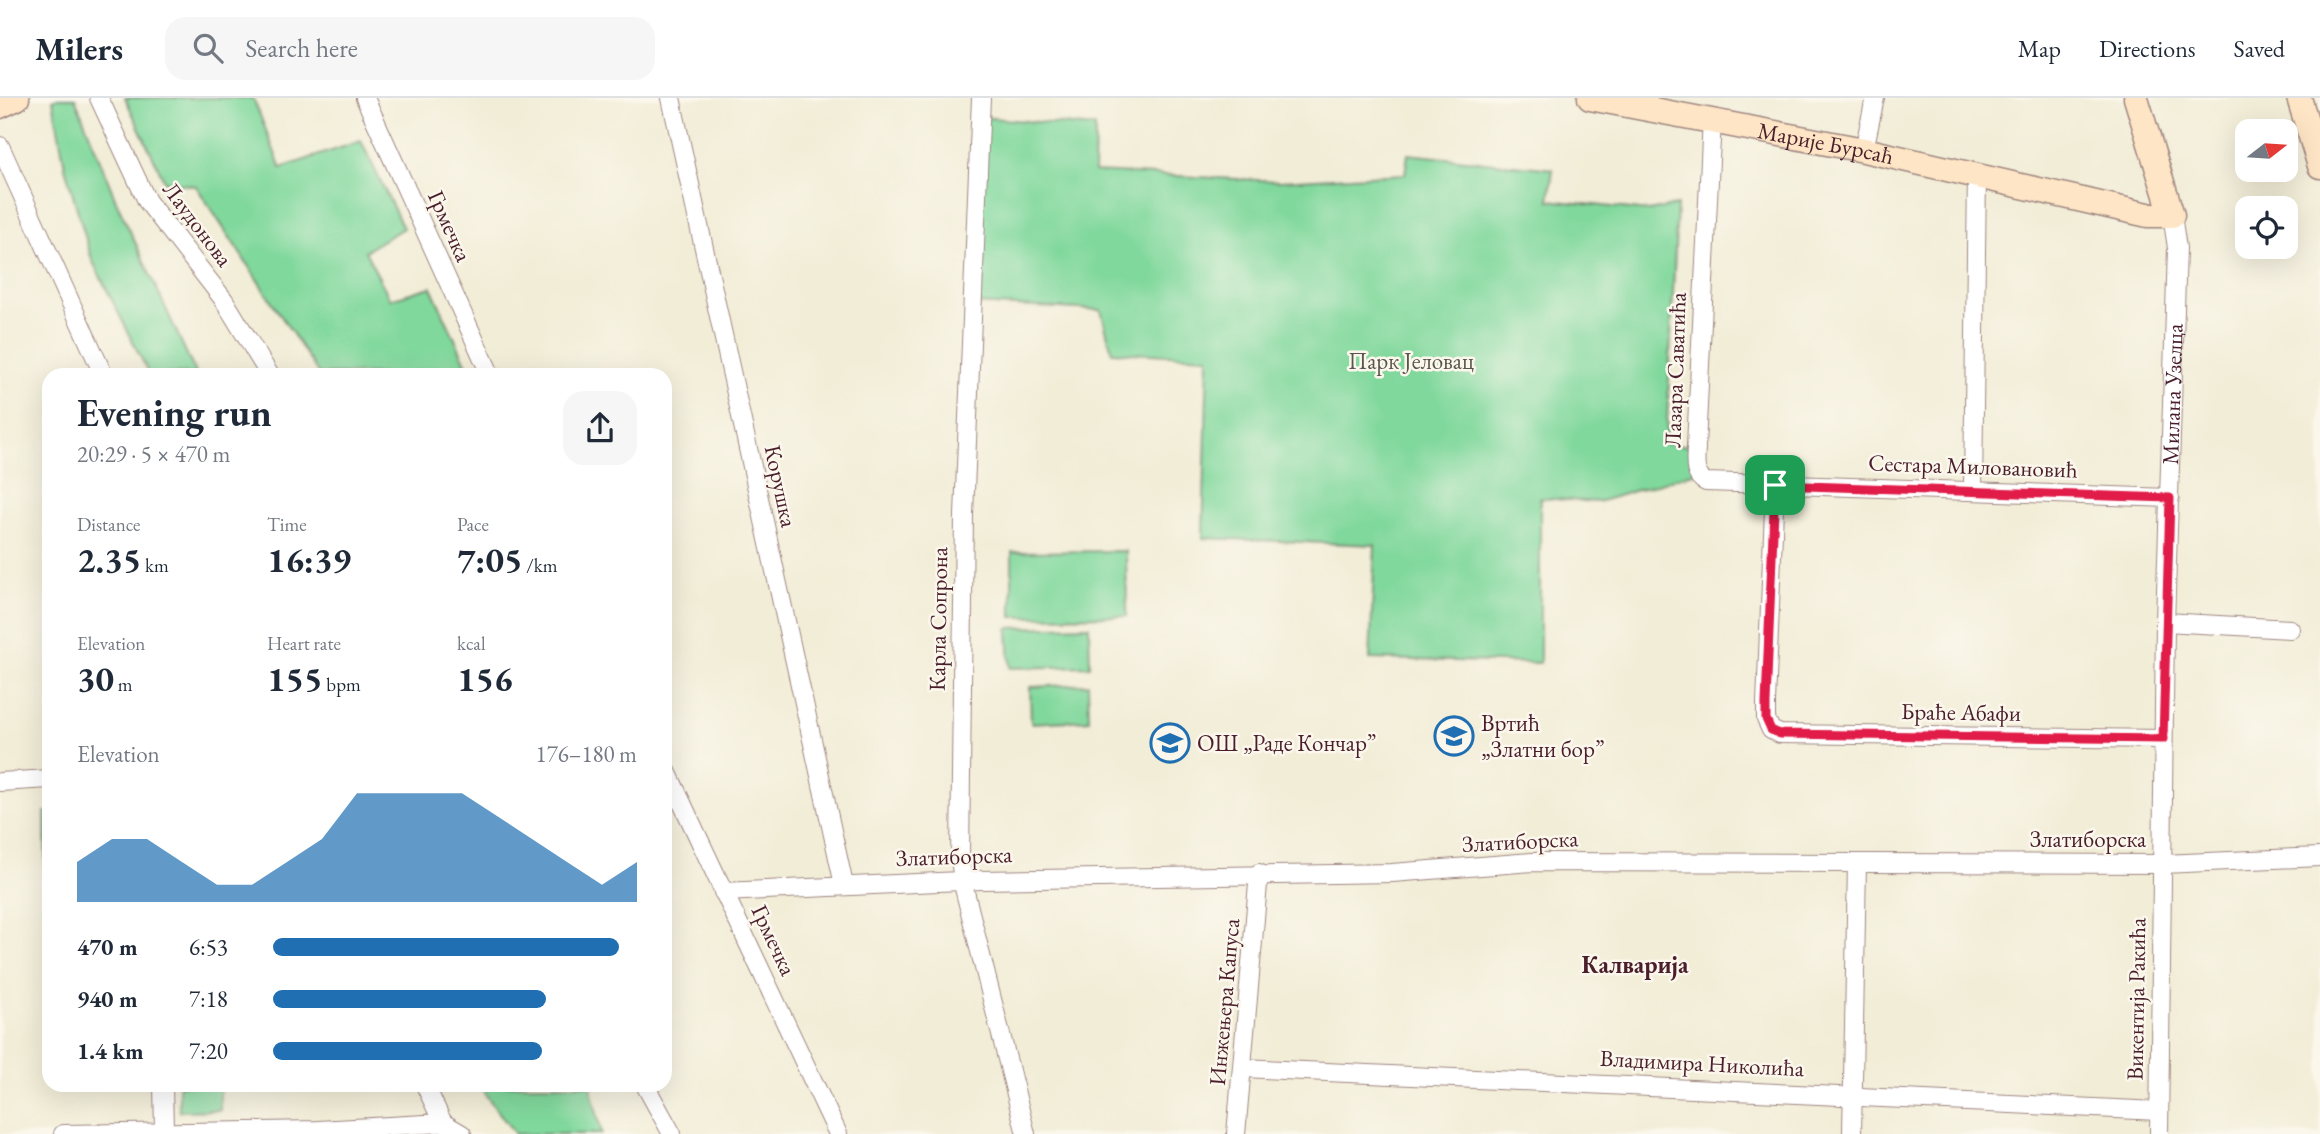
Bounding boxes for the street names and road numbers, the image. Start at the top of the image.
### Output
street label: Марије Бурсаћ [1755,115,1897,171]
street label: Лаудонова [156,175,240,273]
street label: Грмечка [421,186,479,267]
street label: Лазара Саватића [1657,291,1693,448]
street label: Милана Узелца [2155,322,2190,465]
street label: Корушка [758,442,805,531]
street label: Сестара Миловановић [1868,447,2078,485]
street label: Карла Сопрона [922,546,954,691]
street label: Браће Абафи [1901,696,2021,728]
street label: Златиборска [1461,823,1580,859]
street label: Златиборска [2030,824,2147,854]
street label: Златиборска [895,839,1014,873]
street label: Грмечка [745,900,804,981]
street label: Инжењера Капуса [1202,916,1246,1087]
street label: Викентија Ракића [2120,917,2152,1081]
street label: Владимира Николића [1599,1043,1806,1083]

